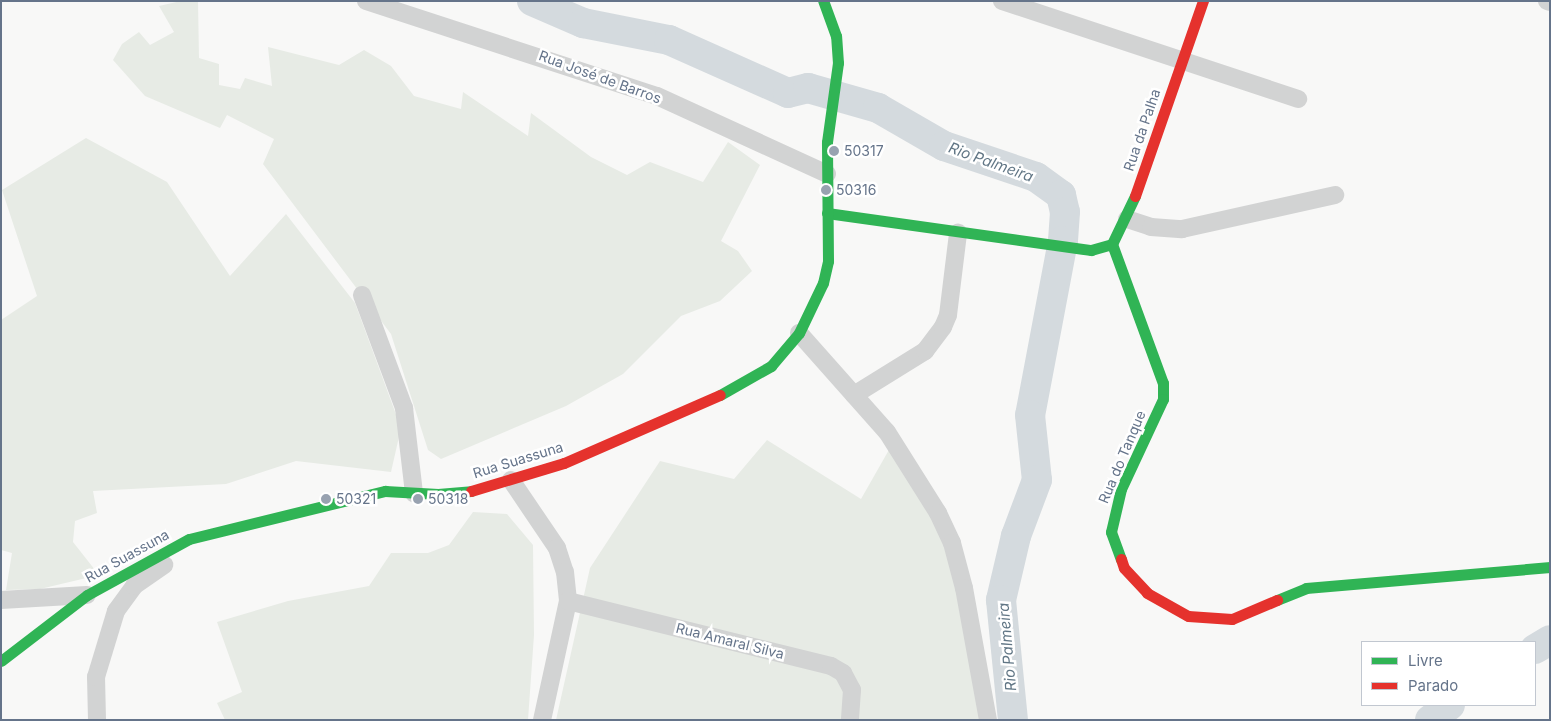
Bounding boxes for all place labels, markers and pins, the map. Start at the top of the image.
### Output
place label: 50317 [844,143,884,159]
marker: 50317 [828,145,840,157]
place label: 50316 [836,182,876,198]
marker: 50316 [820,184,832,196]
place label: 50321 [336,491,376,507]
place label: 50318 [428,491,468,507]
marker: 50321 [320,493,332,505]
marker: 50318 [412,493,424,505]

